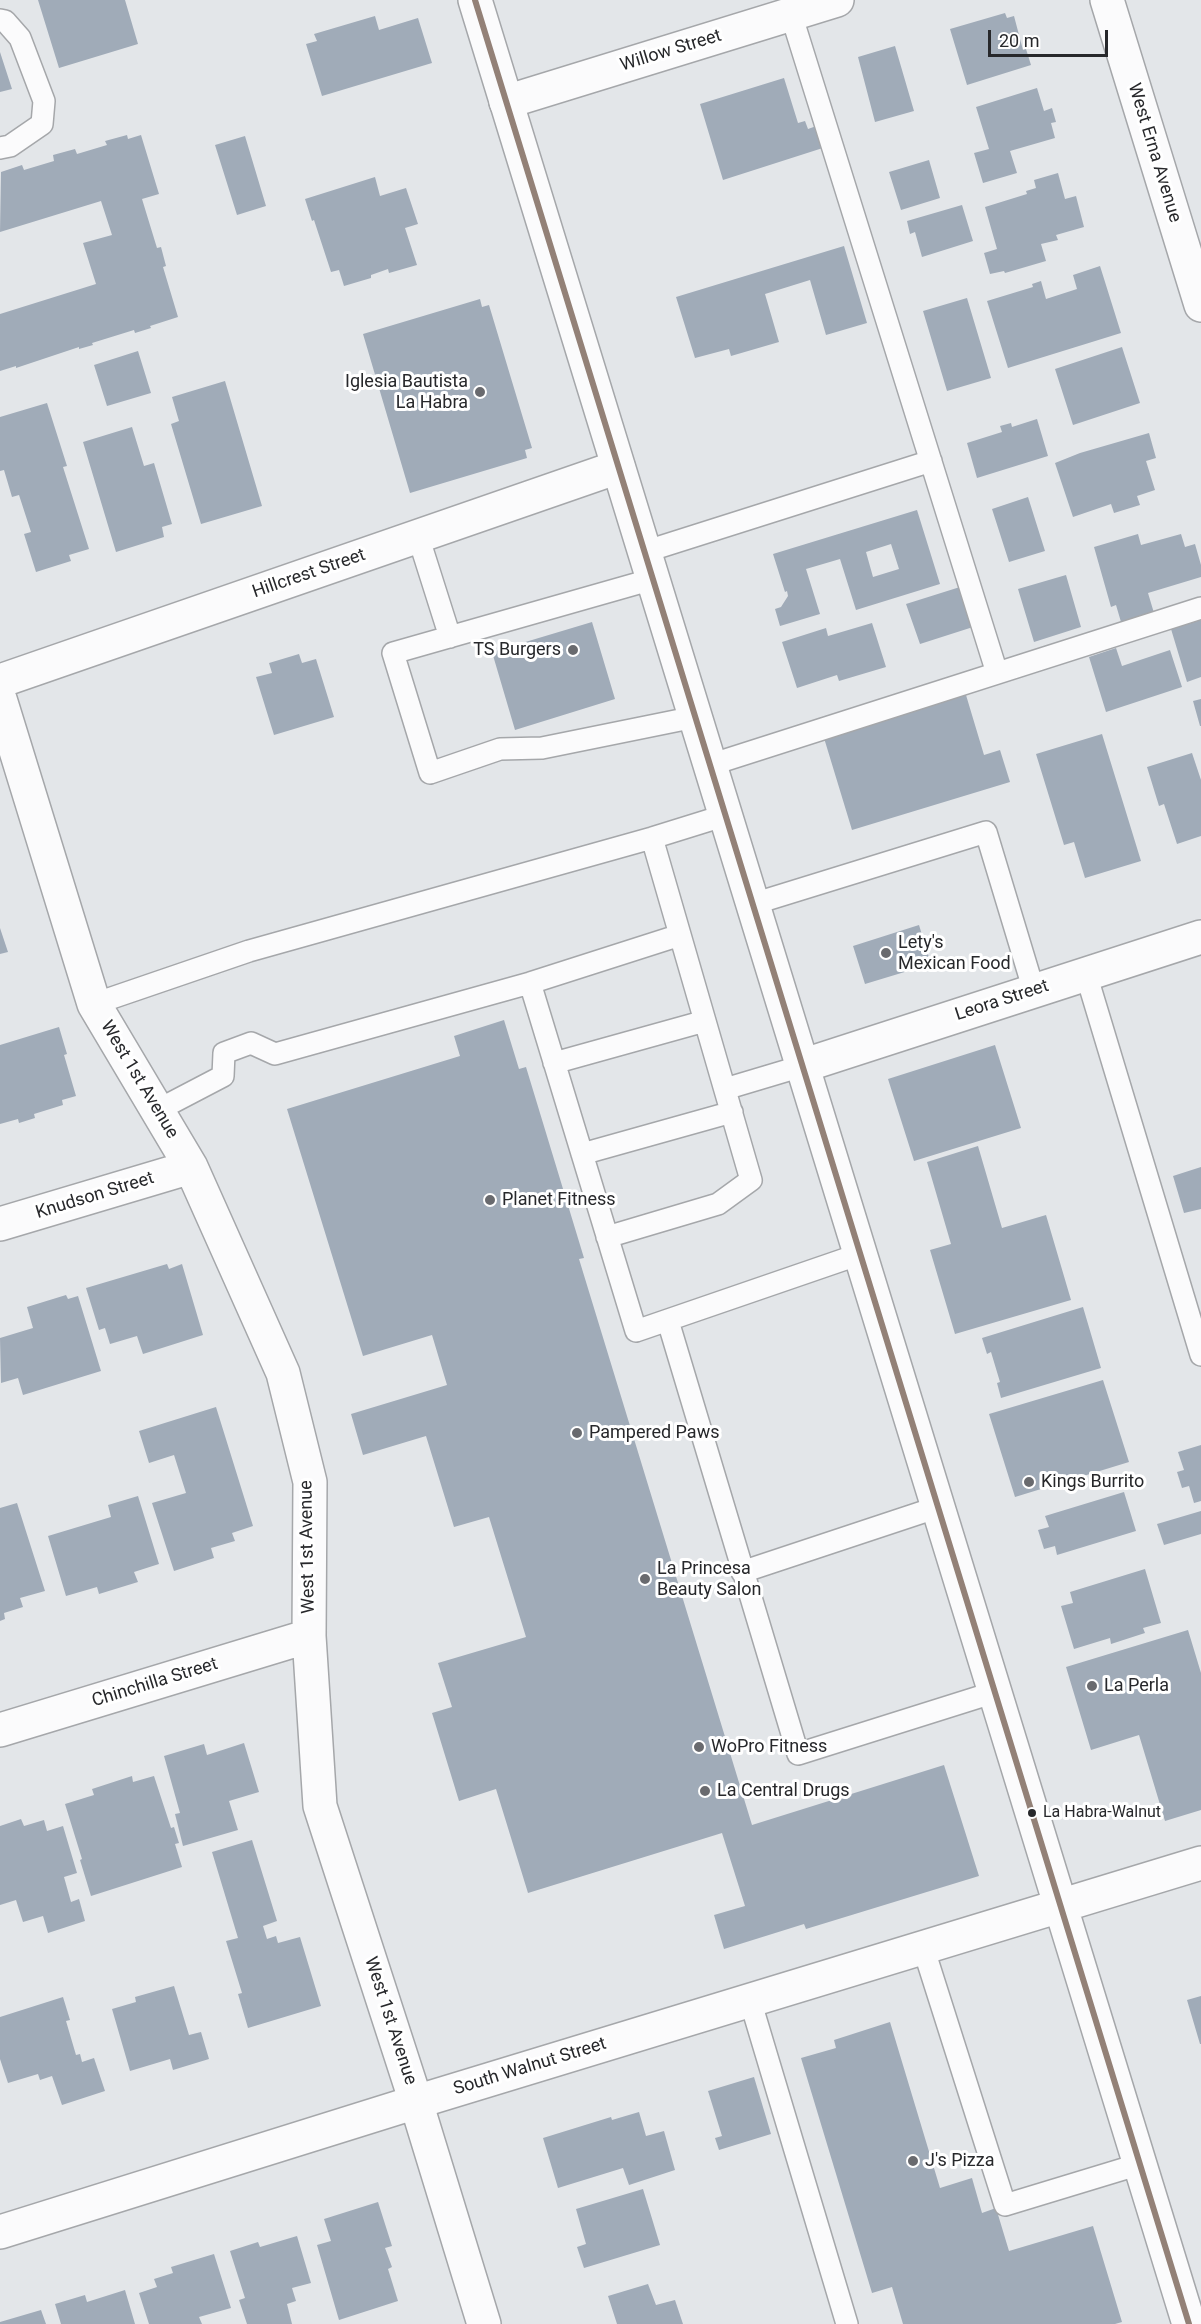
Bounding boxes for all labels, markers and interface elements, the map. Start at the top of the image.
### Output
scale bar [991,18,1111,56]
street label: Willow Street [618,25,724,77]
text: 20 m [999,30,1039,51]
street label: West Erna Avenue [1123,81,1185,225]
place label: Iglesia Bautista La Habra [345,371,468,413]
marker: Iglesia Bautista La Habra [473,385,487,399]
street label: Hillcrest Street [250,545,368,603]
place label: TS Burgers [473,639,561,661]
marker: TS Burgers [566,643,580,657]
place label: Lety's Mexican Food [898,932,1011,974]
marker: Lety's Mexican Food [879,946,893,960]
street label: Leora Street [953,976,1051,1026]
street label: West 1st Avenue [95,1017,183,1143]
street label: Knudson Street [33,1168,157,1224]
place label: Planet Fitness [502,1189,616,1211]
marker: Planet Fitness [483,1193,497,1207]
place label: Pampered Paws [589,1422,719,1444]
marker: Pampered Paws [570,1426,584,1440]
place label: Kings Burrito [1041,1471,1144,1493]
marker: Kings Burrito [1022,1475,1036,1489]
street label: West 1st Avenue [296,1480,320,1614]
place label: La Princesa Beauty Salon [657,1558,761,1600]
marker: La Princesa Beauty Salon [638,1572,652,1586]
street label: Chinchilla Street [90,1654,220,1712]
place label: La Perla [1104,1675,1169,1697]
marker: La Perla [1085,1679,1099,1693]
place label: WoPro Fitness [711,1736,827,1758]
marker: WoPro Fitness [692,1740,706,1754]
place label: La Central Drugs [717,1780,850,1802]
marker: La Central Drugs [698,1784,712,1798]
place label: La Habra-Walnut [1043,1803,1161,1823]
marker: La Habra-Walnut [1026,1807,1038,1819]
street label: West 1st Avenue [359,1954,421,2088]
street label: South Walnut Street [451,2033,609,2101]
place label: J's Pizza [925,2150,995,2172]
marker: J's Pizza [906,2154,920,2168]

